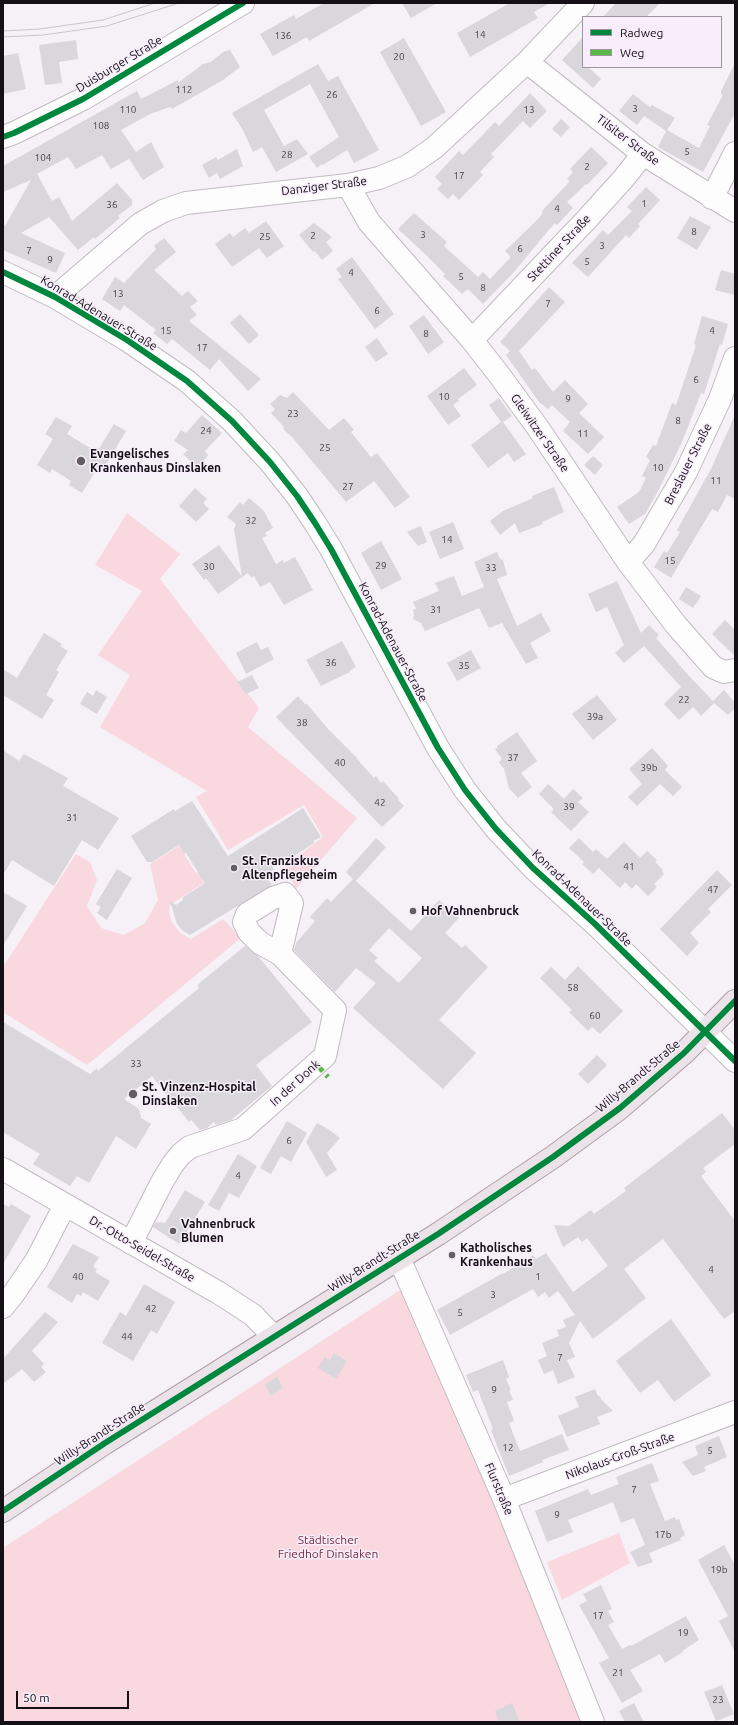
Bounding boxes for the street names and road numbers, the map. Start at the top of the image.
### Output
street label: Duisburger Straße [73,33,165,95]
street label: Tilsiter Straße [594,112,662,168]
street label: Danziger Straße [280,174,368,198]
street label: Stettiner Straße [524,212,594,284]
street label: Konrad-Adenauer-Straße [38,272,160,354]
street label: Gleiwitzer Straße [508,391,572,475]
street label: Breslauer Straße [661,421,715,507]
street label: Konrad-Adenauer-Straße [355,580,431,704]
street label: Konrad-Adenauer-Straße [529,846,635,950]
street label: Willy-Brandt-Straße [593,1037,683,1115]
street label: In der Donk [267,1057,323,1109]
street label: Dr.-Otto-Seidel-Straße [87,1213,197,1285]
street label: Willy-Brandt-Straße [325,1227,423,1295]
street label: Willy-Brandt-Straße [52,1399,148,1469]
street label: Nikolaus-Groß-Straße [564,1430,676,1482]
street label: Flurstraße [482,1461,516,1517]

